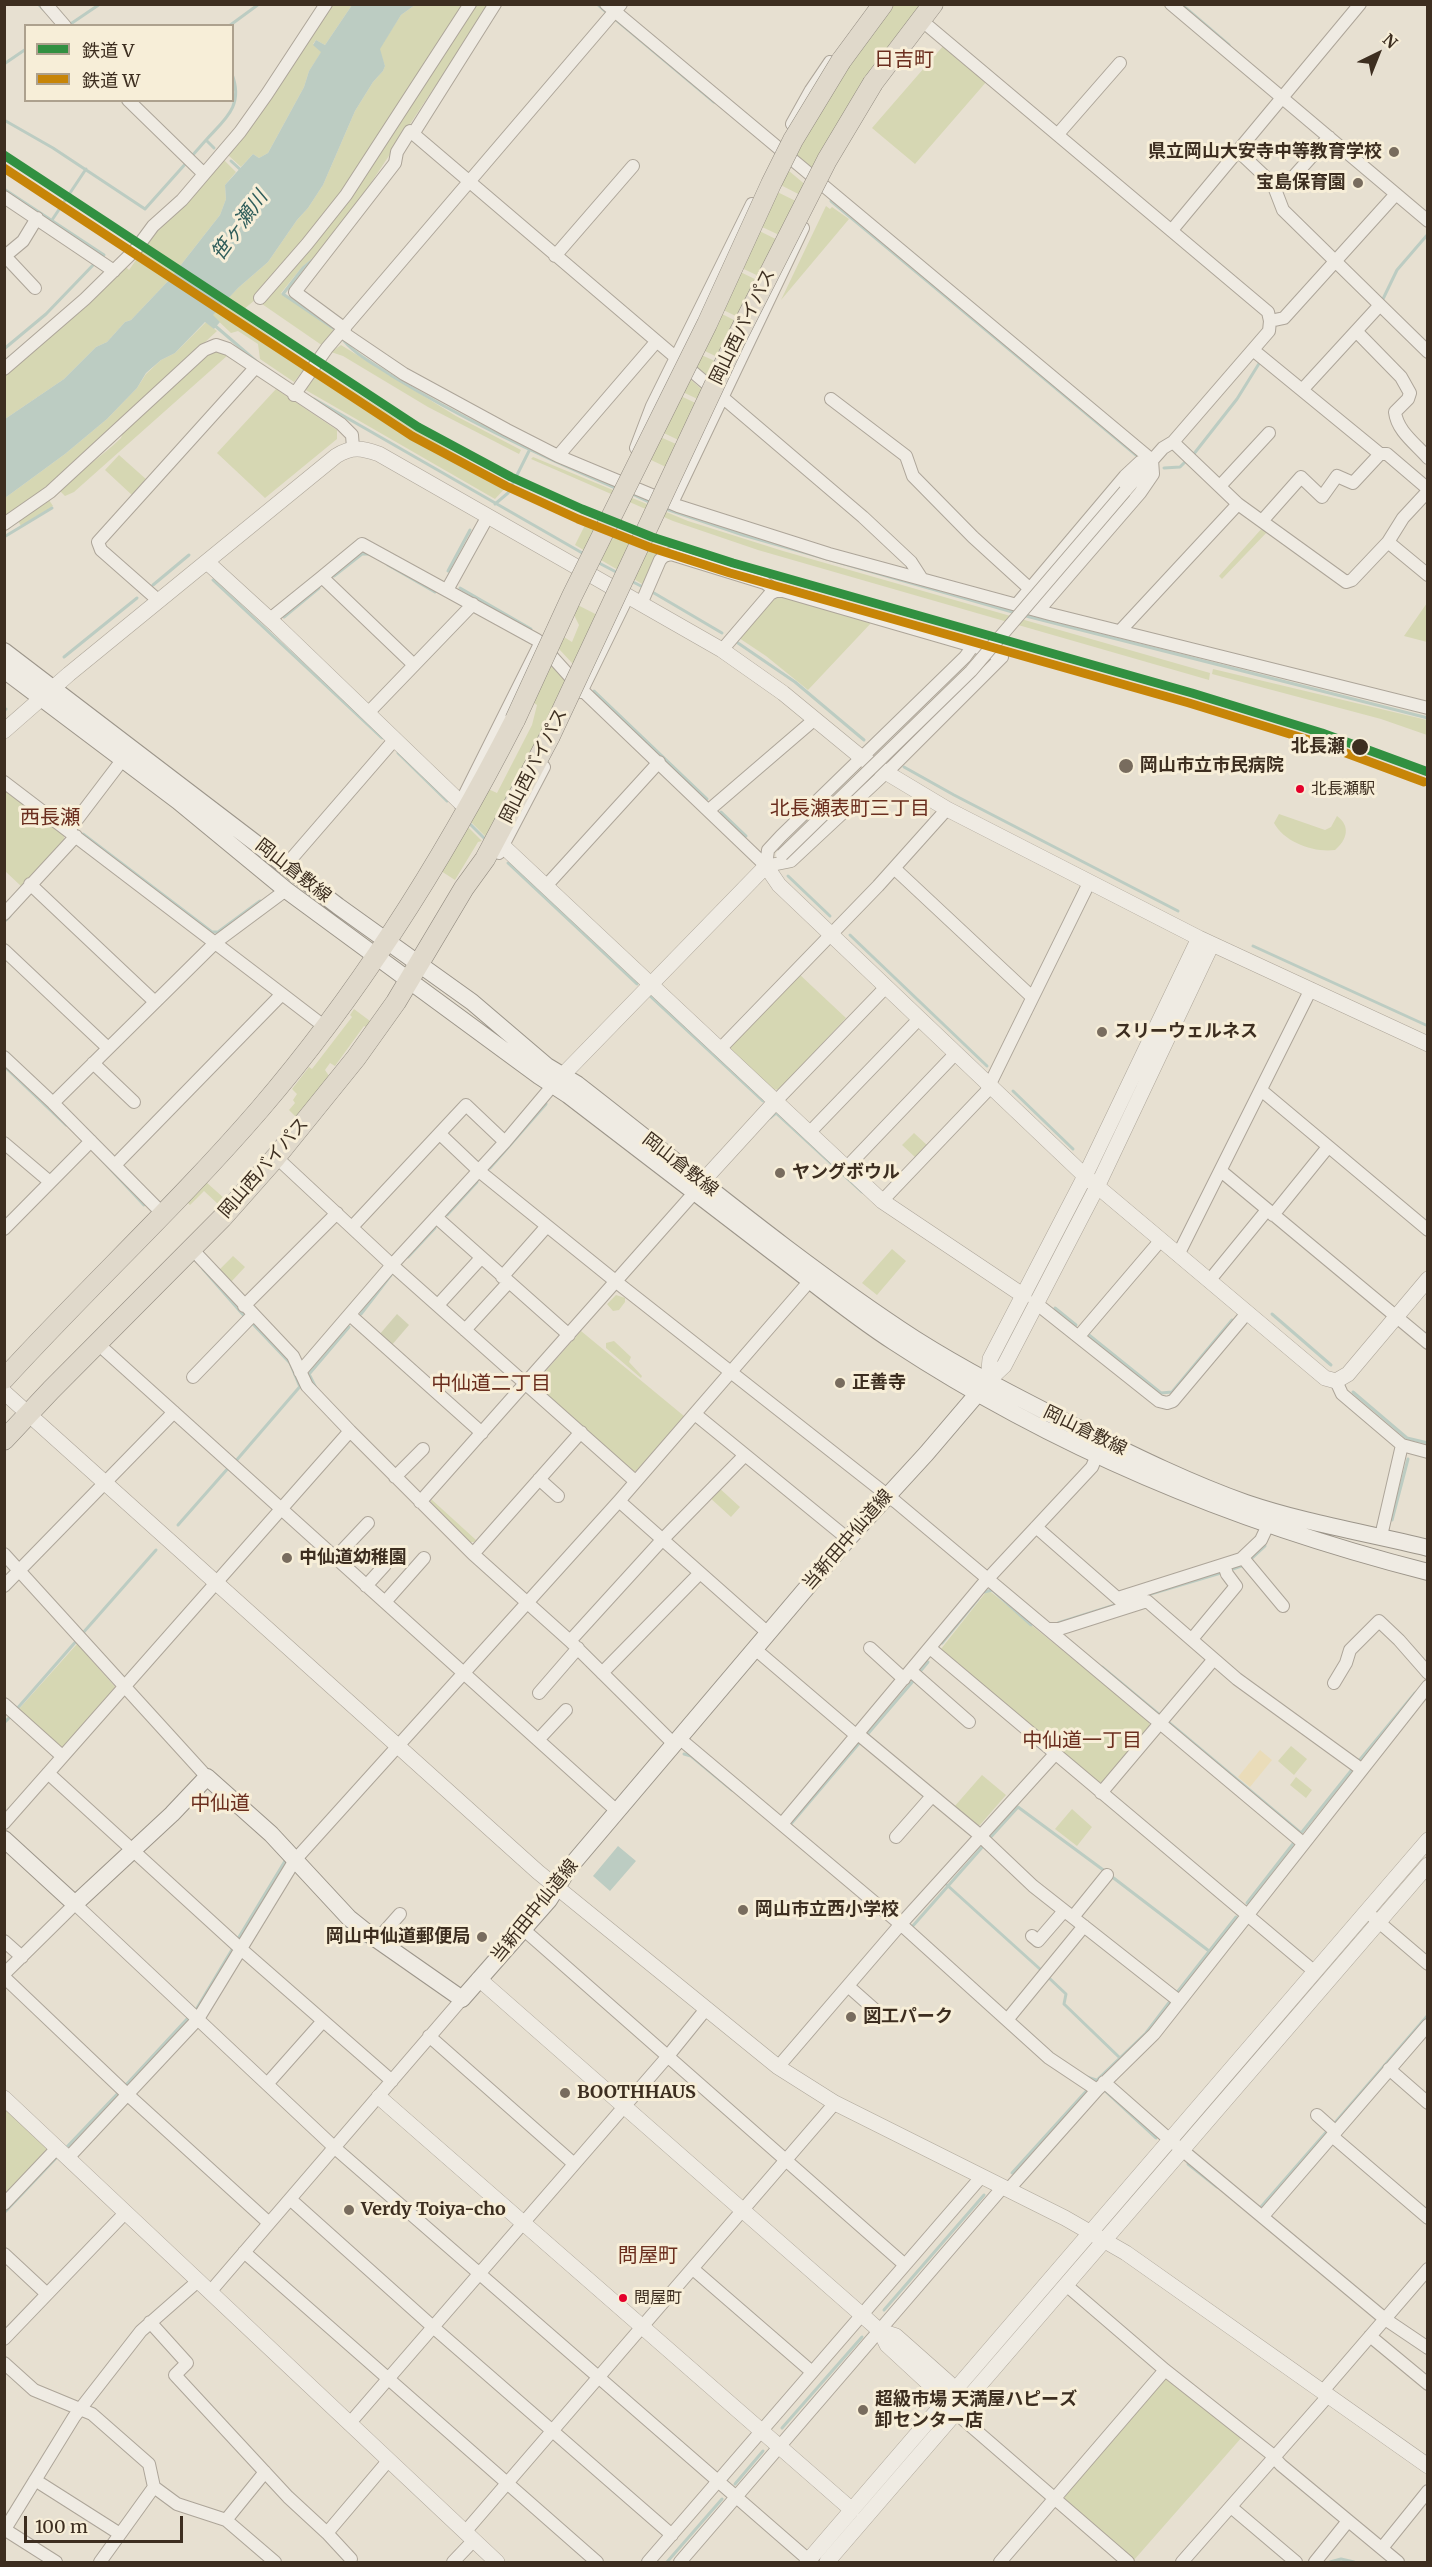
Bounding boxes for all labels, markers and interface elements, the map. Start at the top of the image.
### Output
legend [24,24,234,102]
north arrow [1348,24,1408,84]
text: N [1379,29,1402,52]
text: 鉄道 V [82,39,134,62]
district label: 日吉町 [874,48,934,72]
text: 鉄道 W [82,69,140,92]
place label: 県立岡山大安寺中等教育学校 [1148,141,1382,163]
marker: 県立岡山大安寺中等教育学校 [1387,145,1401,159]
place label: 宝島保育園 [1256,172,1346,194]
marker: 宝島保育園 [1351,176,1365,190]
water label: 笹ヶ瀬川 [207,187,273,265]
street label: 岡山西バイパス [706,266,780,388]
street label: 岡山西バイパス [496,705,572,827]
place label: 北長瀬 [1291,736,1345,758]
marker: 北長瀬 [1350,737,1370,757]
place label: 岡山市立市民病院 [1140,755,1284,777]
marker: 岡山市立市民病院 [1117,757,1135,775]
place label: 北長瀬駅 [1311,779,1375,799]
marker: 北長瀬駅 [1294,783,1306,795]
district label: 北長瀬表町三丁目 [770,797,930,821]
district label: 西長瀬 [20,806,80,830]
street label: 岡山倉敷線 [251,835,335,907]
place label: スリーウェルネス [1114,1021,1258,1043]
marker: スリーウェルネス [1095,1025,1109,1039]
street label: 岡山西バイパス [215,1113,313,1223]
street label: 岡山倉敷線 [638,1129,722,1201]
place label: ヤングボウル [792,1162,900,1184]
marker: ヤングボウル [773,1166,787,1180]
district label: 中仙道二丁目 [431,1372,551,1396]
place label: 正善寺 [852,1372,906,1394]
marker: 正善寺 [833,1376,847,1390]
street label: 岡山倉敷線 [1040,1402,1130,1460]
street label: 当新田中仙道線 [799,1485,897,1595]
place label: 中仙道幼稚園 [299,1547,407,1569]
marker: 中仙道幼稚園 [280,1551,294,1565]
district label: 中仙道一丁目 [1022,1729,1142,1753]
district label: 中仙道 [190,1792,250,1816]
street label: 当新田中仙道線 [487,1855,583,1967]
place label: 岡山市立西小学校 [755,1899,899,1921]
marker: 岡山市立西小学校 [736,1903,750,1917]
place label: 岡山中仙道郵便局 [326,1926,470,1948]
marker: 岡山中仙道郵便局 [475,1930,489,1944]
place label: 図工パーク [863,2006,953,2028]
marker: 図工パーク [844,2010,858,2024]
place label: BOOTHHAUS [577,2082,696,2104]
marker: BOOTHHAUS [558,2086,572,2100]
place label: Verdy Toiya-cho [361,2199,506,2221]
marker: Verdy Toiya-cho [342,2203,356,2217]
district label: 問屋町 [618,2244,678,2268]
place label: 問屋町 [634,2288,682,2308]
marker: 問屋町 [617,2292,629,2304]
place label: 超級市場 天満屋ハピーズ 卸センター店 [875,2389,1077,2432]
marker: 超級市場 天満屋ハピーズ 卸センター店 [856,2403,870,2417]
scale bar [27,2504,186,2542]
text: 100 m [35,2515,88,2538]

